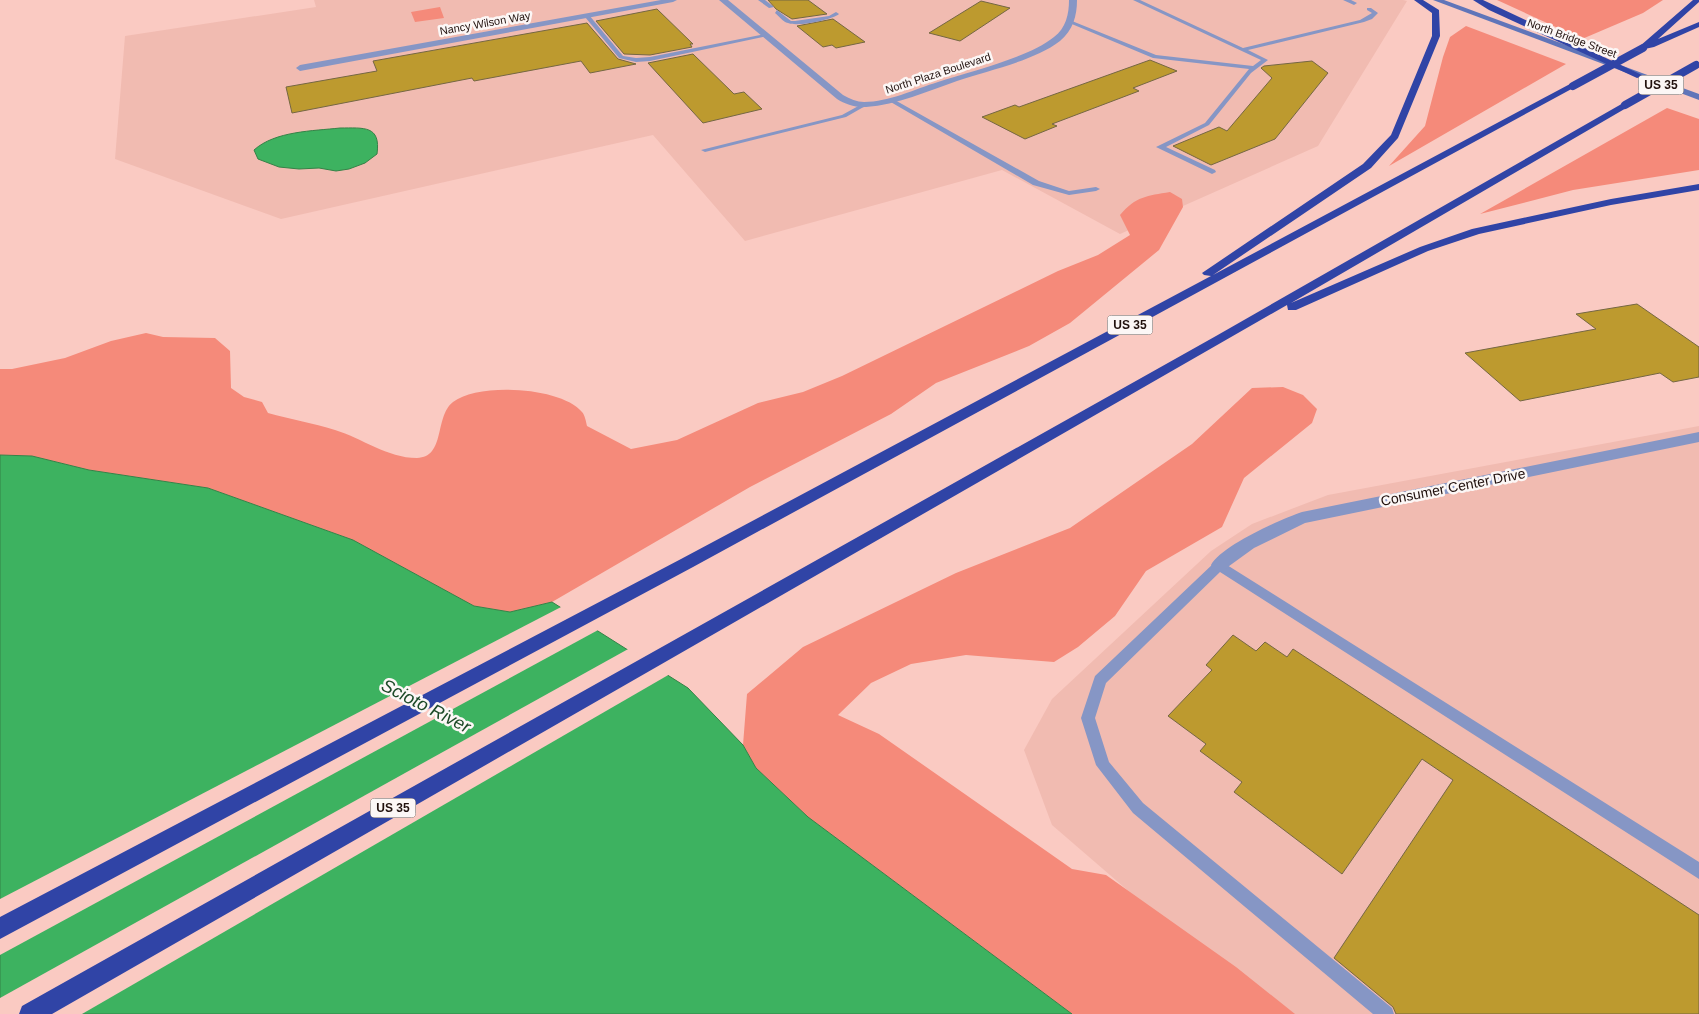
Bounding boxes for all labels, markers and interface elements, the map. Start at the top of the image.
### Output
street label: Nancy Wilson Way [439,9,532,37]
street label: North Bridge Street [1526,16,1618,60]
street label: North Plaza Boulevard [884,50,992,96]
road number: US 35 [1638,76,1684,94]
road number: US 35 [1108,316,1152,334]
street label: Consumer Center Drive [1379,465,1527,509]
water label: Scioto River [378,675,475,737]
road number: US 35 [370,798,416,818]

